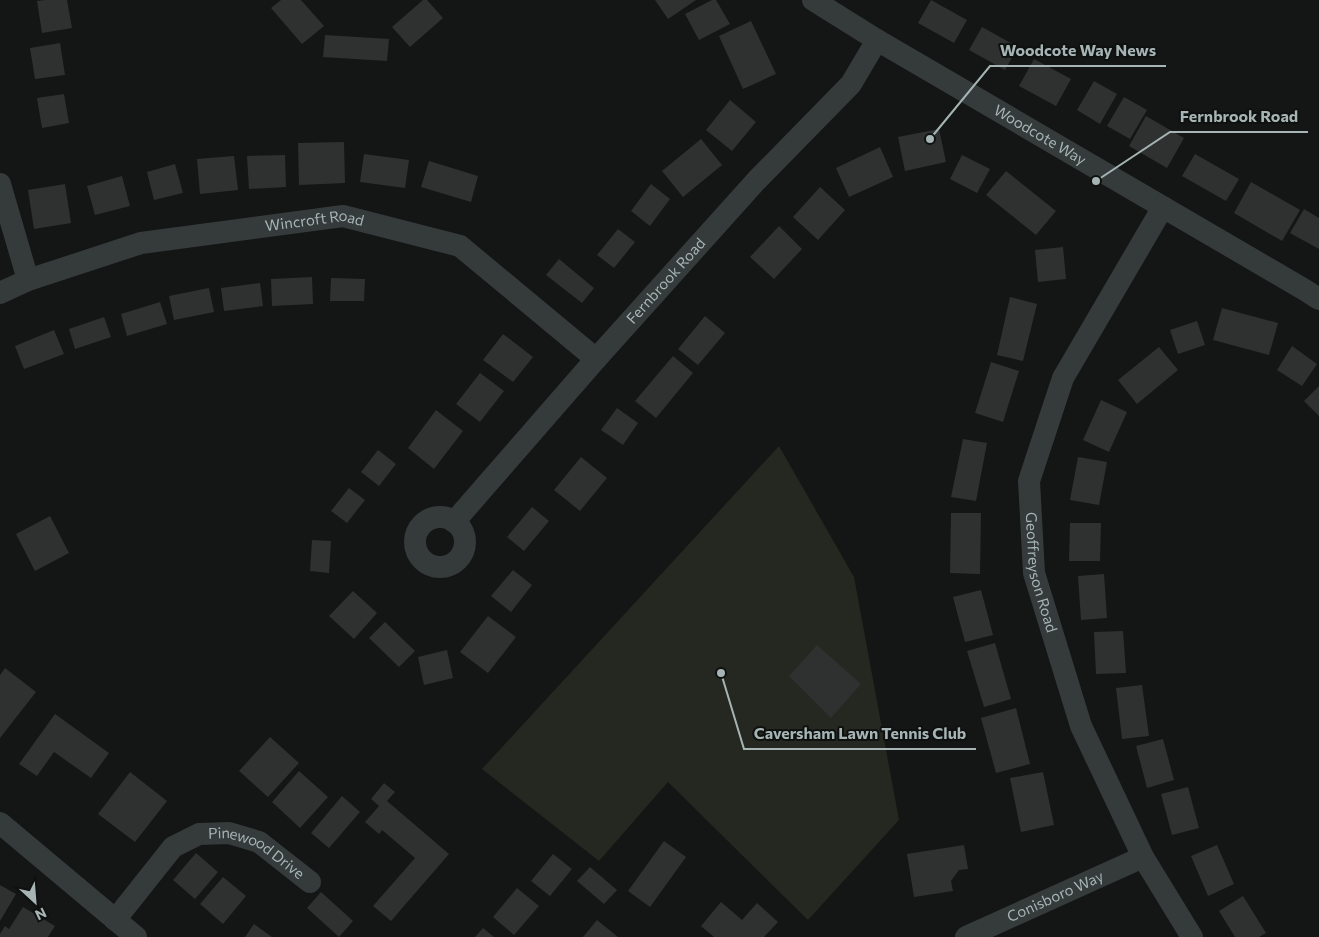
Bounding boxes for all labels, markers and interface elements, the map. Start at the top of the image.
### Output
callout: Woodcote Way News [990,35,1166,66]
text: Woodcote Way News [1000,40,1156,59]
street label: Woodcote Way [991,100,1090,168]
callout: Fernbrook Road [1170,101,1308,132]
text: Fernbrook Road [1180,106,1298,125]
street label: Wincroft Road [264,205,366,234]
street label: Fernbrook Road [622,234,709,327]
street label: Geoffreyson Road [1023,511,1062,634]
callout: Caversham Lawn Tennis Club [744,718,976,749]
text: Caversham Lawn Tennis Club [754,723,966,742]
street label: Pinewood Drive [208,823,308,882]
street label: Conisboro Way [1004,866,1106,925]
north arrow [10,877,60,927]
text: N [32,904,49,924]

